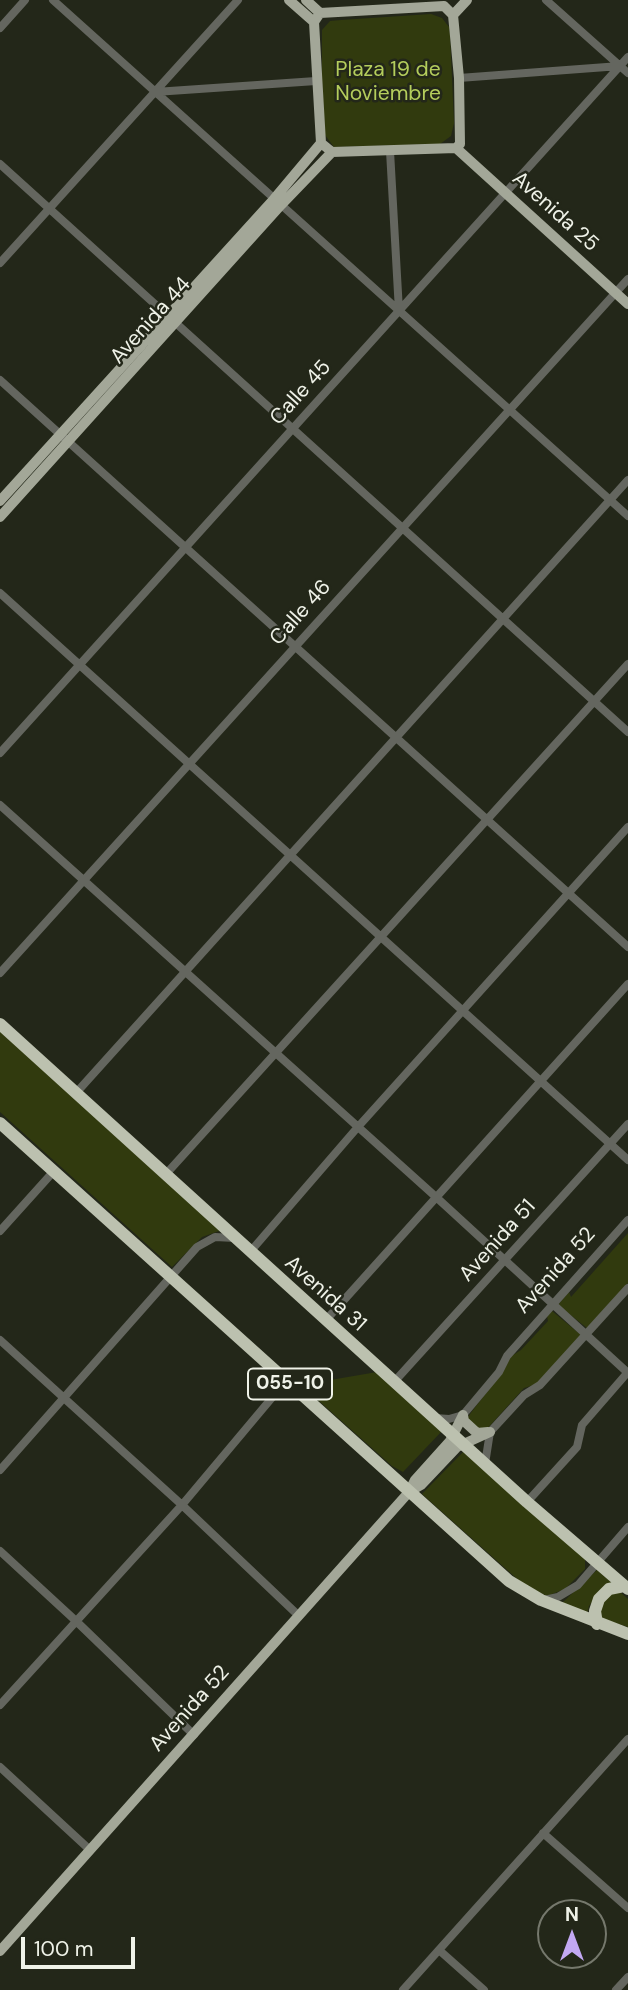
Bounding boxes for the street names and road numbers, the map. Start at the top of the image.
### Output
street label: Avenida 25 [507,167,603,257]
street label: Avenida 44 [105,272,197,370]
street label: Calle 45 [265,355,337,431]
street label: Calle 46 [265,575,337,651]
street label: Avenida 51 [455,1195,541,1287]
street label: Avenida 52 [511,1223,601,1319]
street label: Avenida 31 [279,1251,371,1337]
road number: 055-10 [248,1368,332,1400]
street label: Avenida 52 [145,1661,235,1757]

